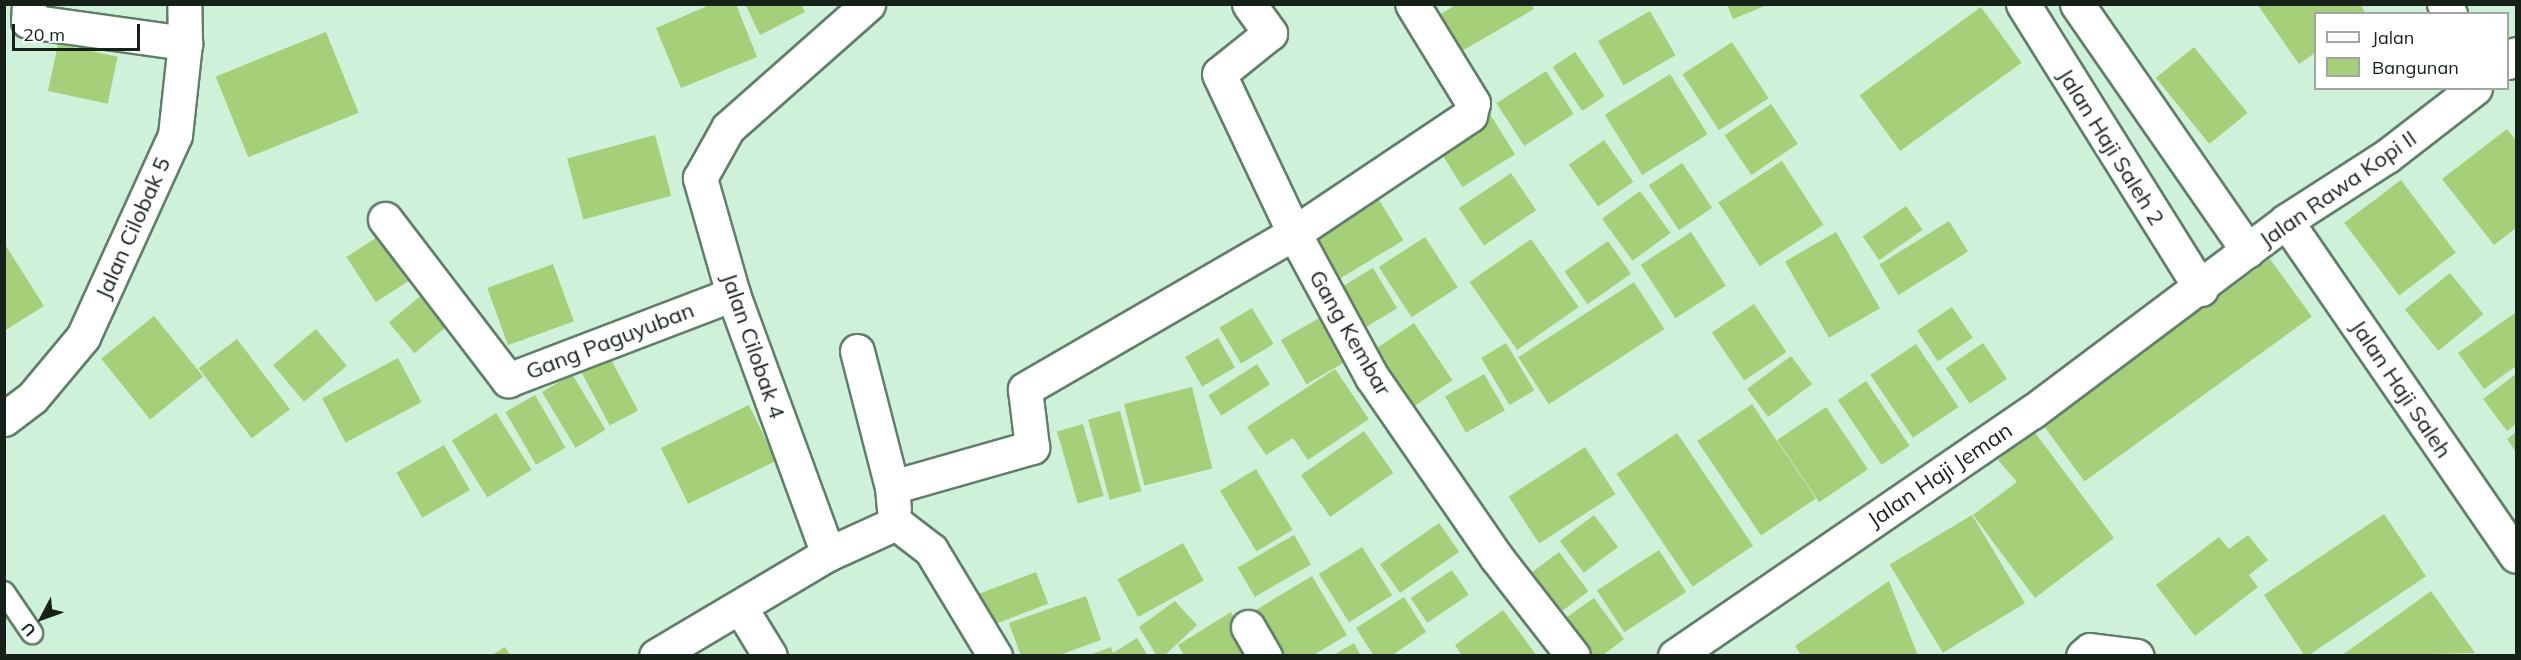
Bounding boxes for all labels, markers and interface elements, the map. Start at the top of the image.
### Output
scale bar [15,12,142,50]
legend [2314,12,2509,90]
text: 20 m [23,23,65,46]
text: Jalan [2372,26,2414,49]
text: Bangunan [2372,56,2459,79]
street label: Jalan Haji Saleh 2 [2052,64,2170,230]
street label: Jalan Rawa Kopi II [2254,125,2422,253]
street label: Jalan Cilobak 5 [90,153,176,303]
street label: Gang Kembar [1303,266,1397,400]
street label: Jalan Cilobak 4 [716,270,790,422]
street label: Gang Paguyuban [522,297,698,385]
street label: Jalan Haji Saleh [2345,315,2457,463]
street label: Jalan Haji Jeman [1863,417,2017,533]
north arrow [12,588,72,648]
text: U [17,619,40,641]

